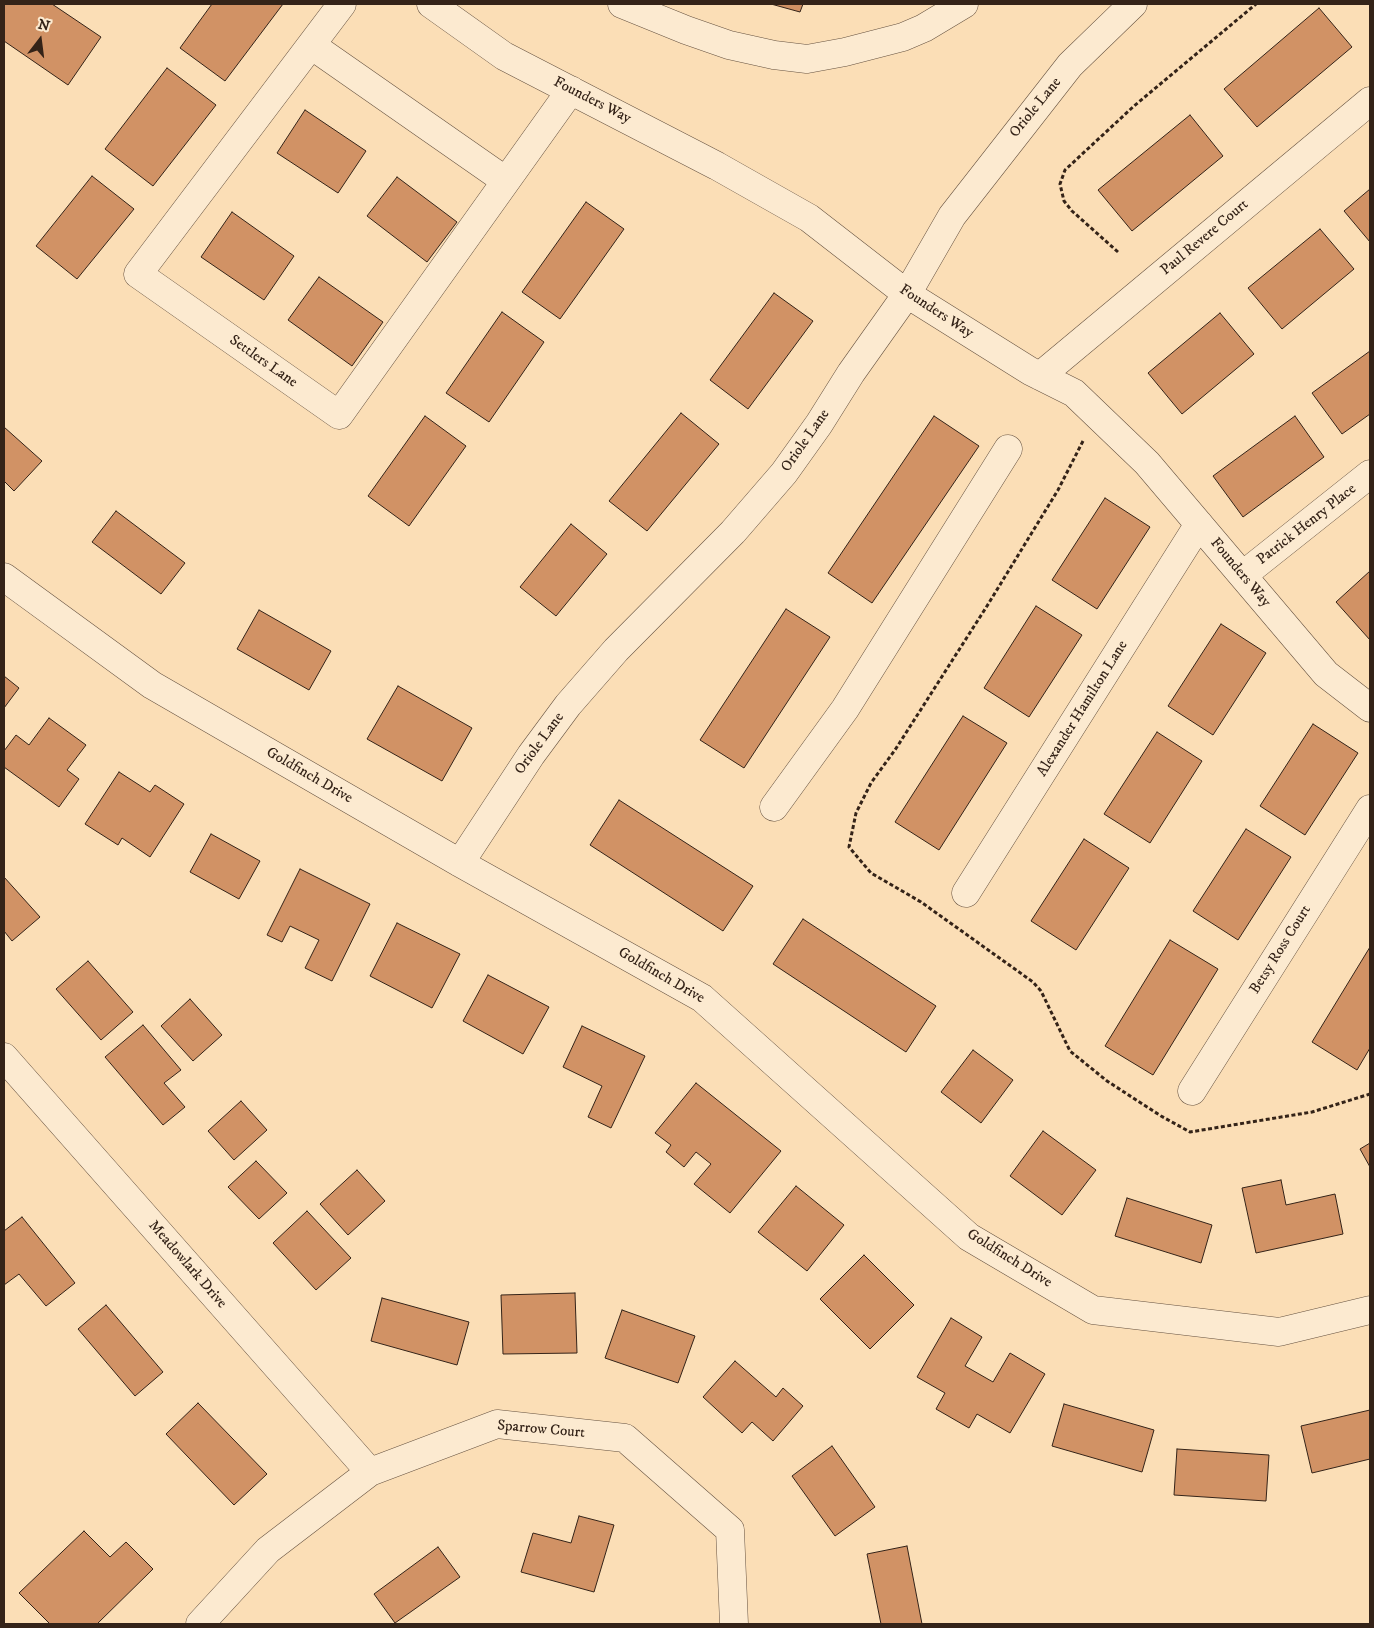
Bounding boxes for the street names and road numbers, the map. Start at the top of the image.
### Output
street label: Founders Way [550,74,634,128]
street label: Oriole Lane [1006,74,1066,142]
street label: Paul Revere Court [1158,196,1252,280]
street label: Founders Way [896,281,976,343]
street label: Settlers Lane [225,332,301,392]
street label: Oriole Lane [778,406,834,476]
street label: Patrick Henry Place [1254,481,1360,569]
street label: Founders Way [1206,535,1274,611]
street label: Alexander Hamilton Lane [1034,638,1132,780]
street label: Oriole Lane [511,709,569,779]
street label: Goldfinch Drive [263,744,355,808]
street label: Betsy Ross Court [1247,902,1315,998]
street label: Goldfinch Drive [615,944,707,1008]
street label: Meadowlark Drive [144,1217,230,1313]
street label: Goldfinch Drive [963,1226,1055,1292]
street label: Sparrow Court [496,1417,586,1443]

